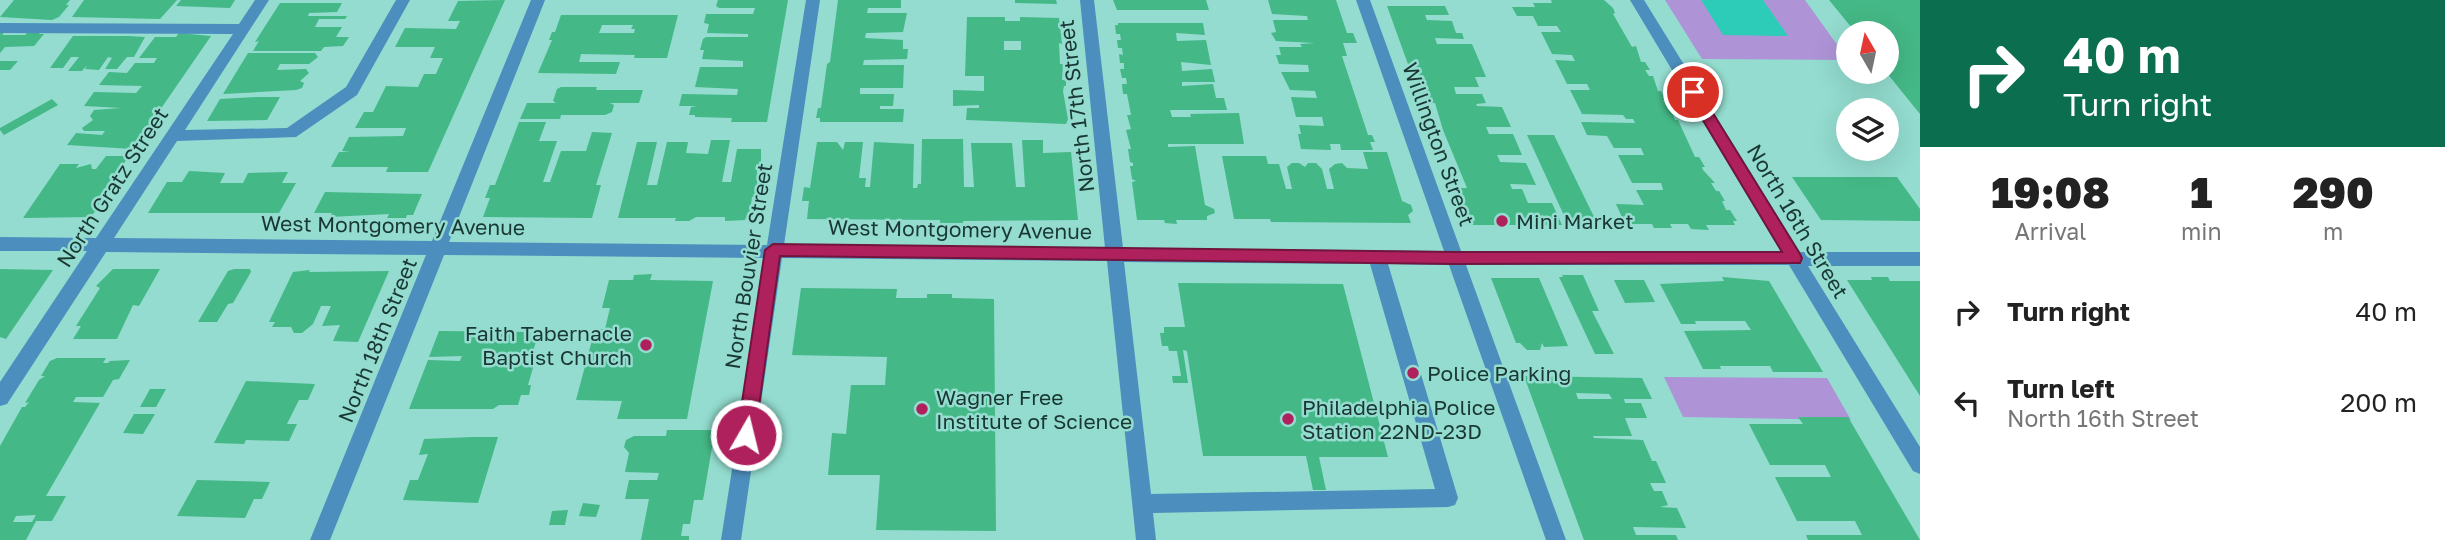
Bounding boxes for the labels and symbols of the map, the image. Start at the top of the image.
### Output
street label: North 17th Street [1053,18,1099,194]
north arrow [1836,21,1899,84]
street label: Willington Street [1397,59,1481,229]
pin [1663,62,1723,122]
street label: North Gratz Street [51,102,173,272]
street label: North 16th Street [1742,139,1854,303]
street label: North Bouvier Street [719,161,777,371]
place label: Mini Market [1516,208,1634,234]
street label: West Montgomery Avenue [261,210,525,240]
marker: Mini Market [1494,213,1510,229]
street label: West Montgomery Avenue [828,214,1092,244]
street label: North 18th Street [332,254,422,426]
place label: Faith Tabernacle Baptist Church [465,320,632,370]
marker: Faith Tabernacle Baptist Church [638,337,654,353]
place label: Police Parking [1427,360,1571,386]
marker: Police Parking [1405,365,1421,381]
place label: Wagner Free Institute of Science [936,384,1132,434]
place label: Philadelphia Police Station 22ND-23D [1302,394,1495,444]
position arrow [709,398,783,472]
marker: Wagner Free Institute of Science [914,401,930,417]
marker: Philadelphia Police Station 22ND-23D [1280,411,1296,427]

